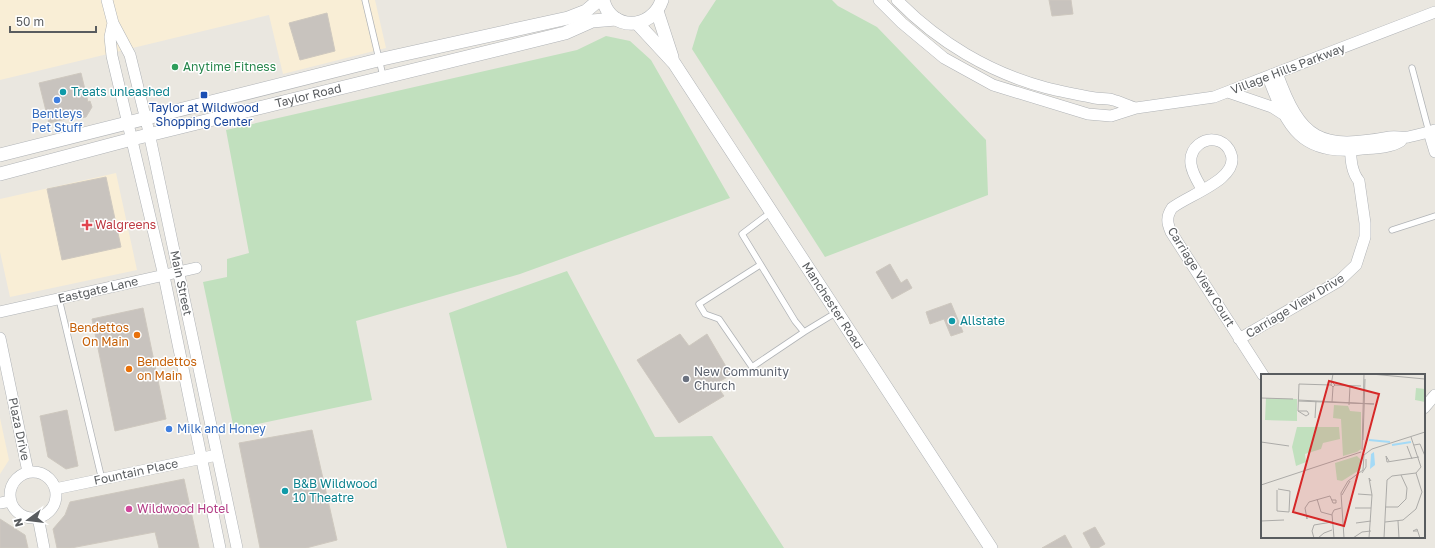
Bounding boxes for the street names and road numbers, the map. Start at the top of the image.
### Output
street label: Village Hills Parkway [1229,40,1347,97]
street label: Taylor Road [273,80,343,111]
street label: Carriage View Court [1165,224,1238,330]
street label: Main Street [167,249,196,317]
street label: Manchester Road [799,259,867,351]
street label: Carriage View Drive [1243,270,1347,341]
street label: Eastgate Lane [56,273,140,306]
street label: Plaza Drive [5,396,33,462]
street label: Fountain Place [92,455,179,488]

